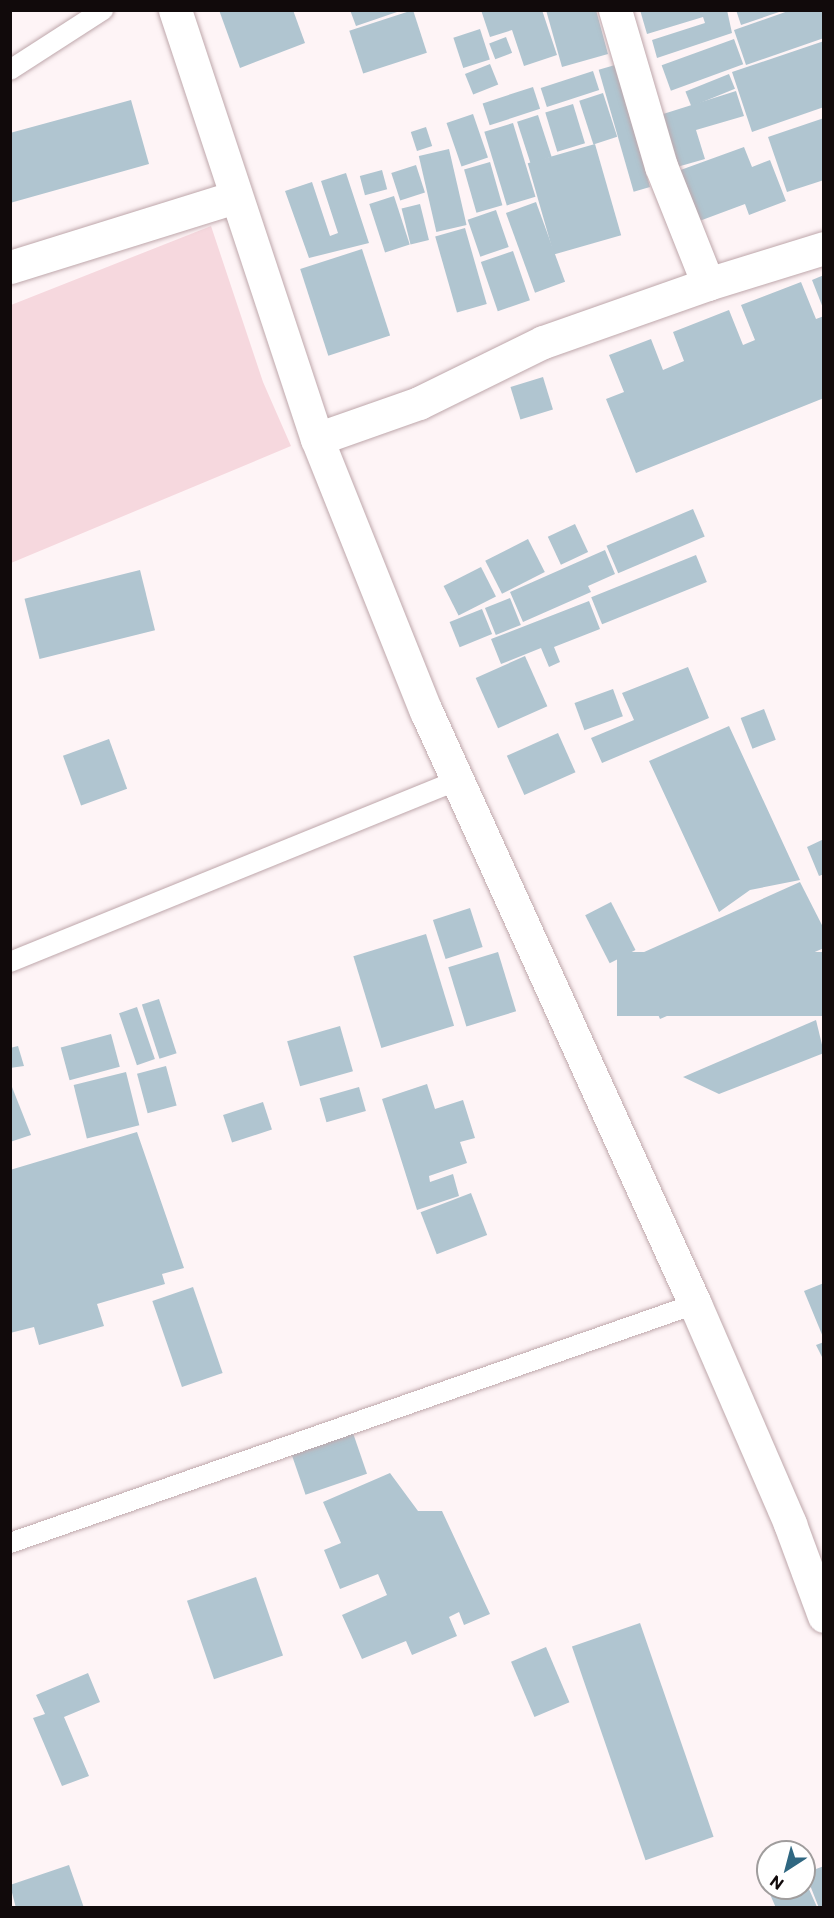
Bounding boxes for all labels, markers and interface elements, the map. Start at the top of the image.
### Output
north arrow [756,1840,816,1900]
text: N [766,1872,787,1895]

